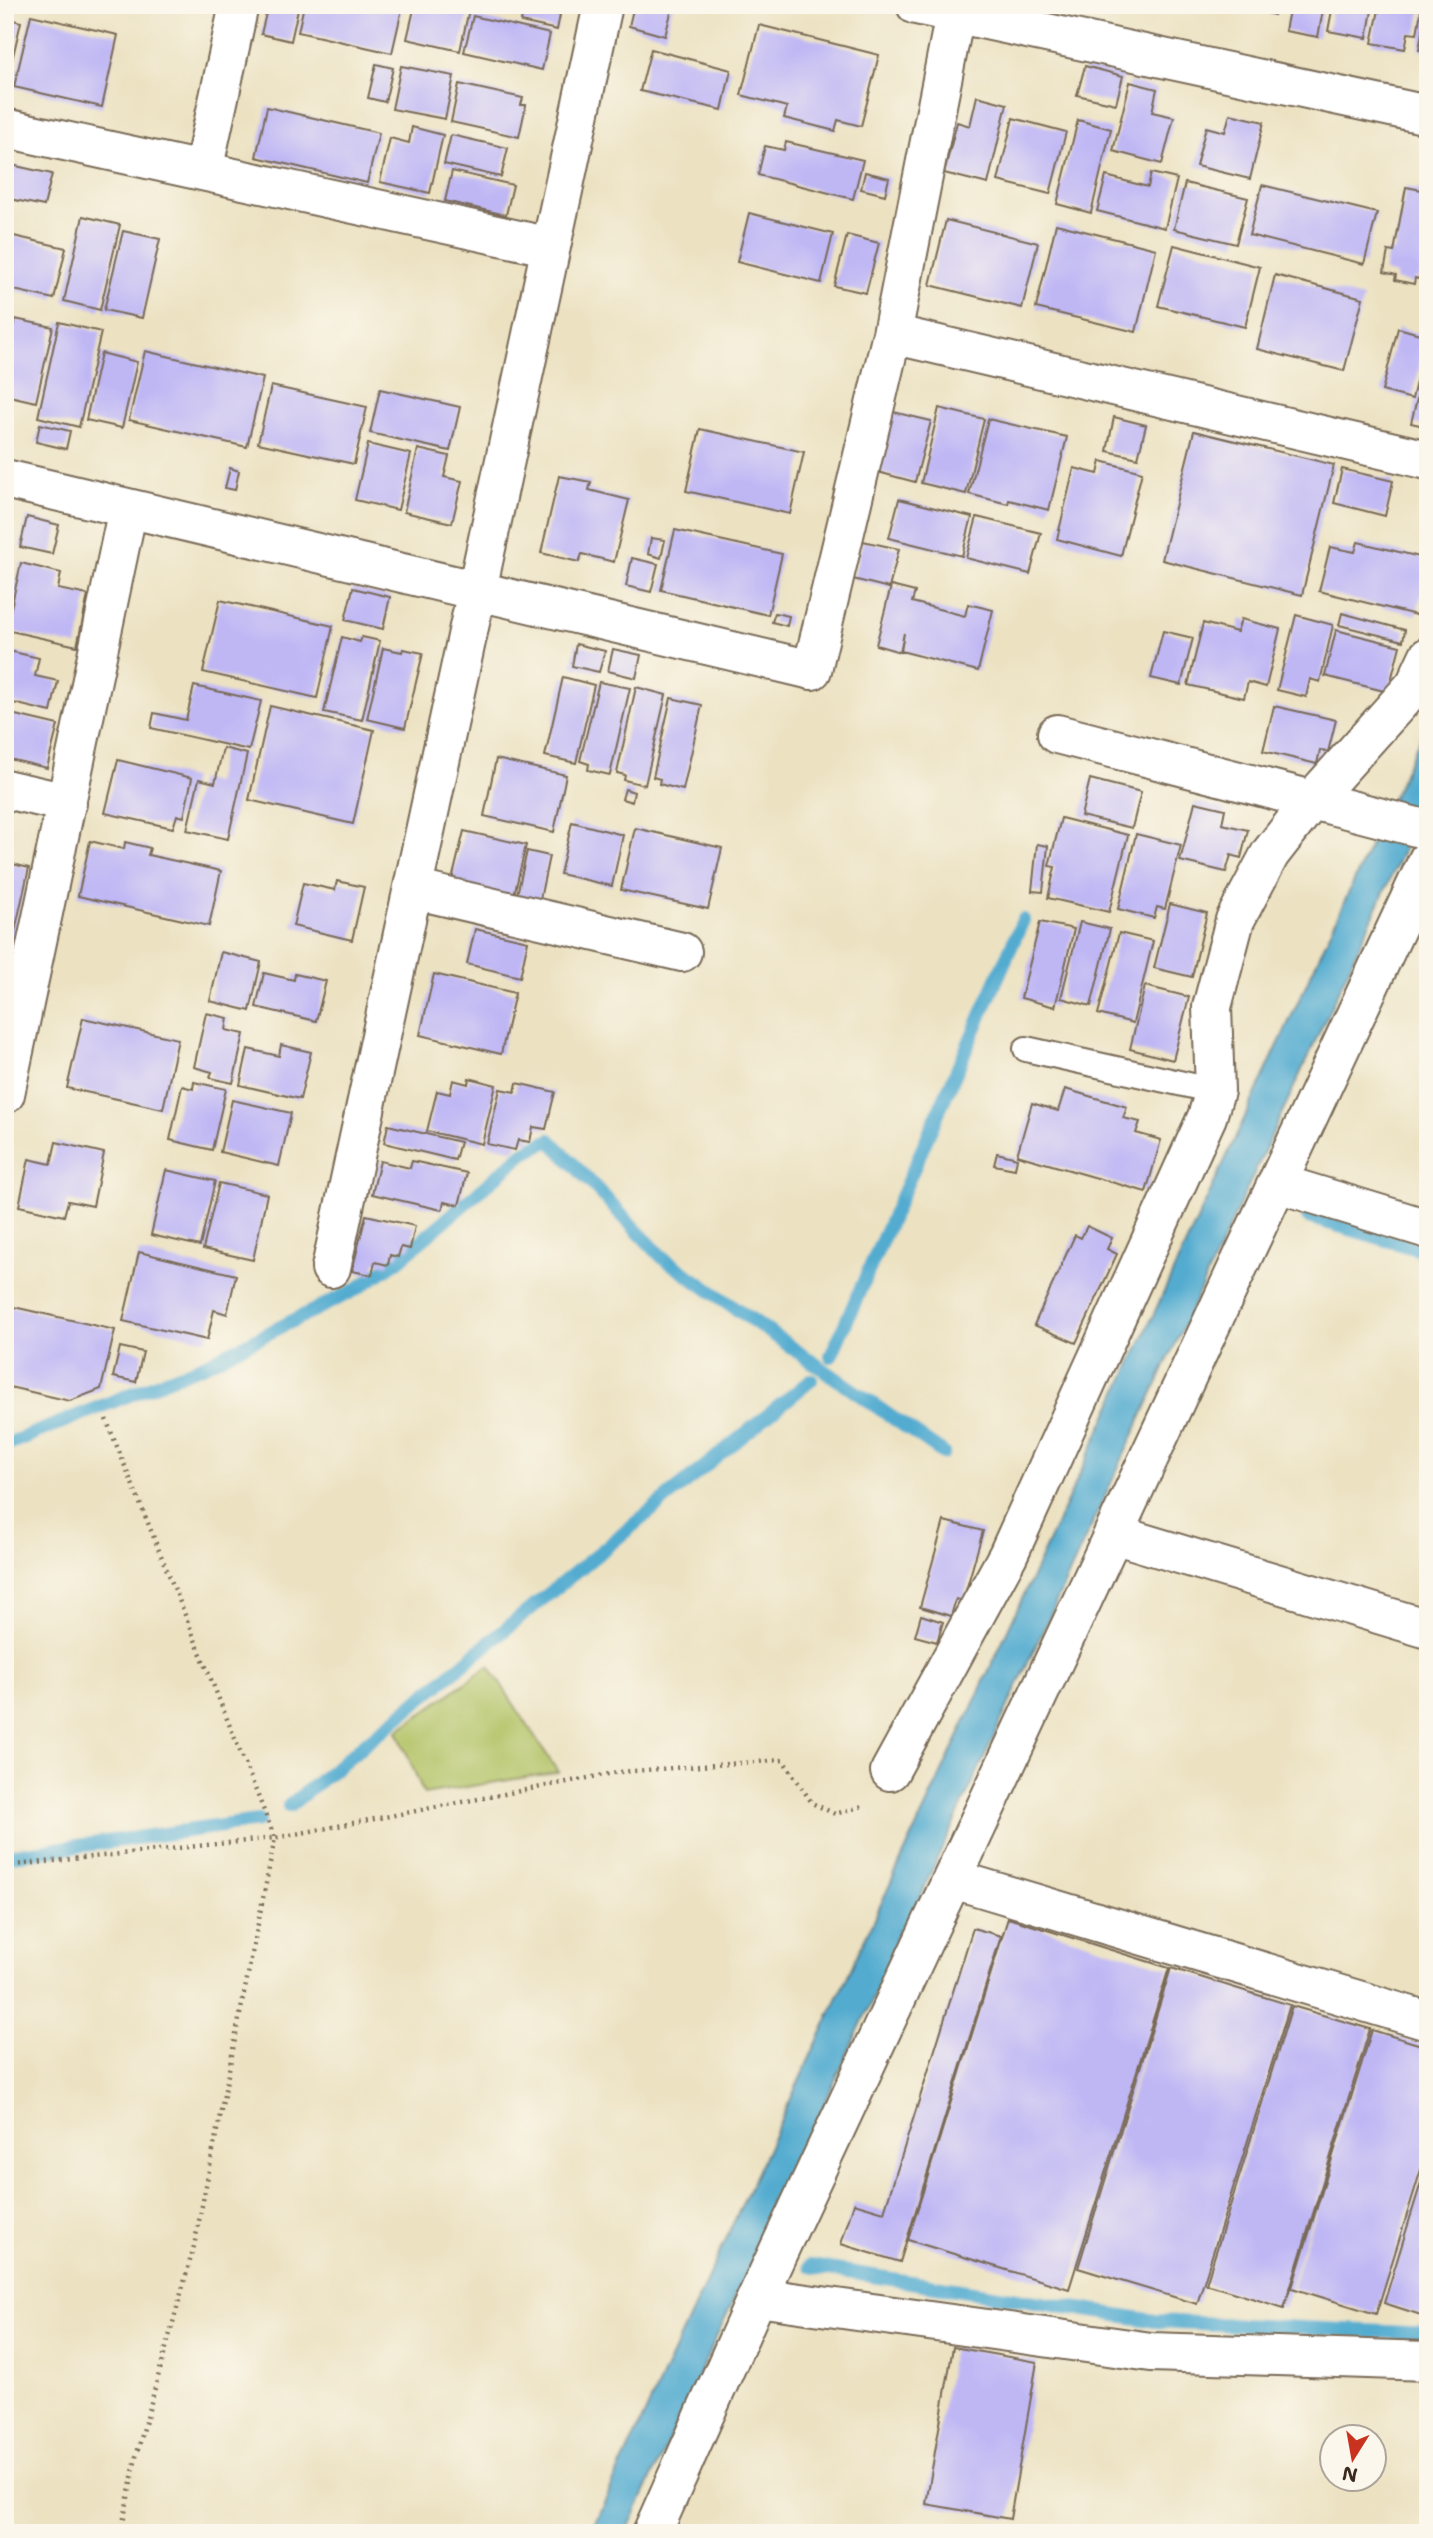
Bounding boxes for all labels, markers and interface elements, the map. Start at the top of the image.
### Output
north arrow [1318,2422,1388,2492]
text: N [1340,2460,1360,2488]

